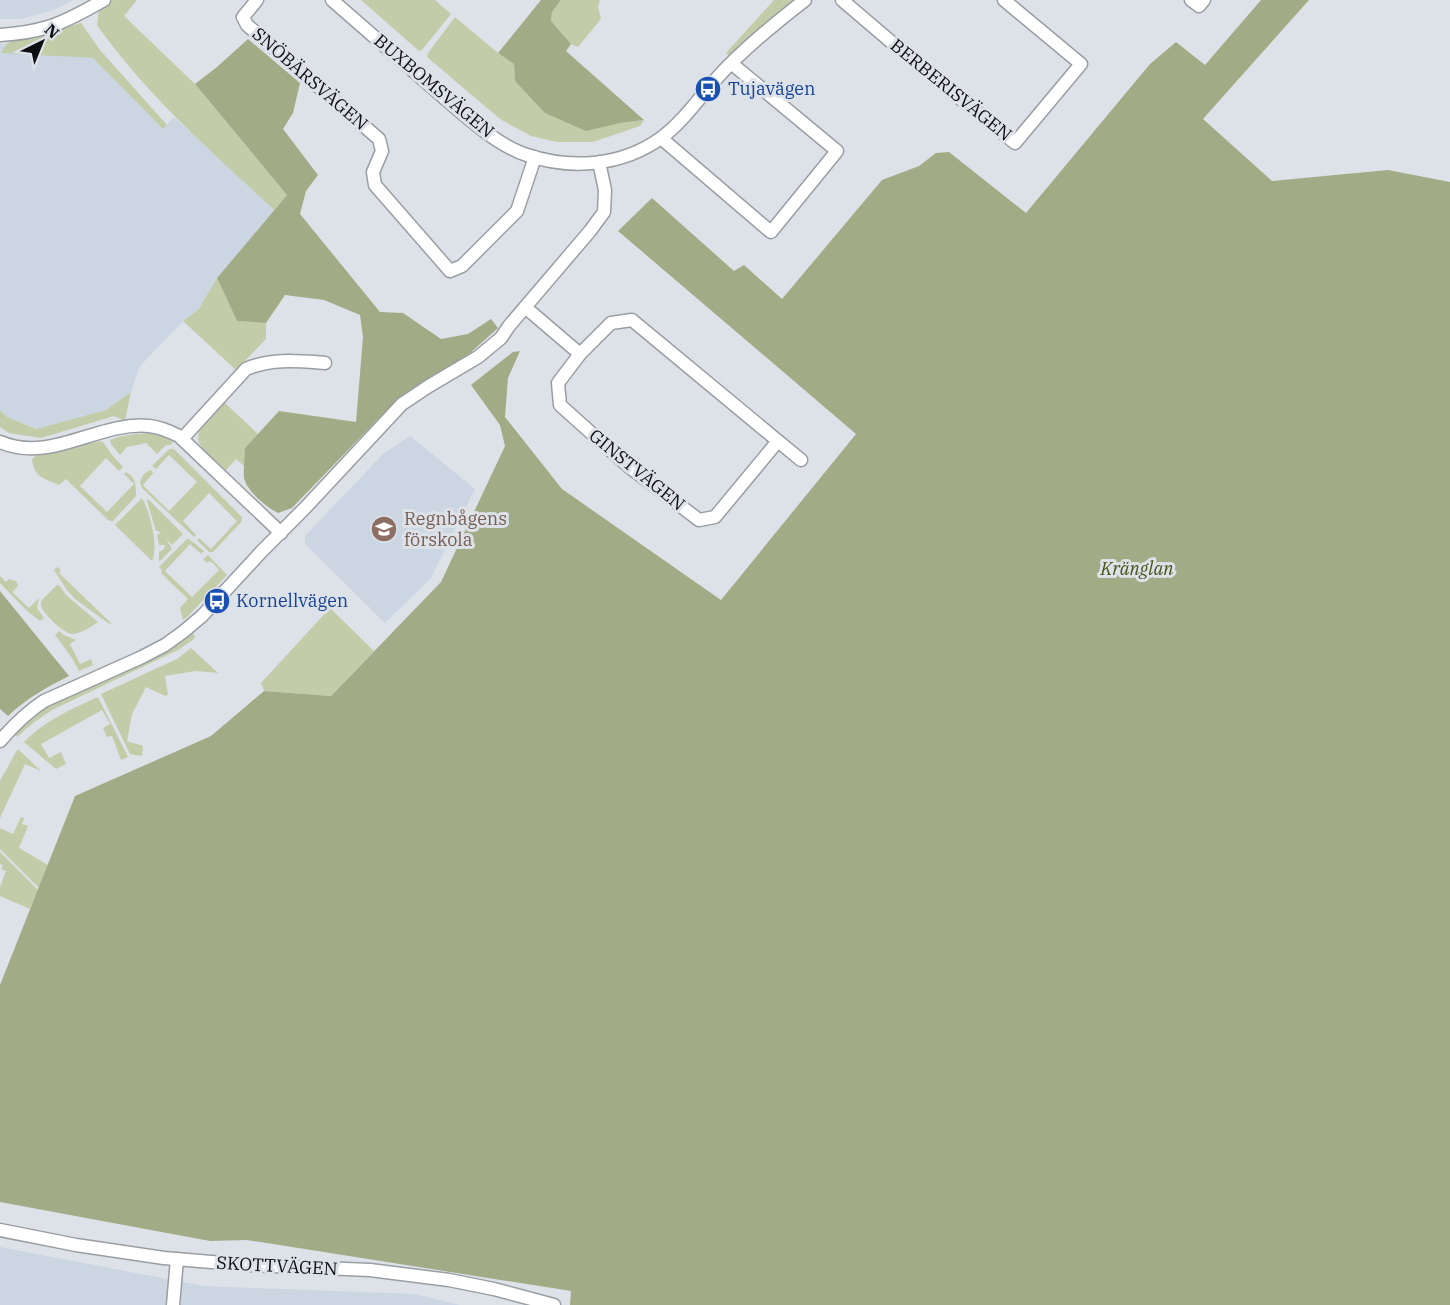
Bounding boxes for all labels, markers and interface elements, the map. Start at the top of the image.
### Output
north arrow [12,12,72,72]
text: N [41,19,64,43]
street label: SNÖBÄRSVÄGEN [248,22,373,135]
street label: BUXBOMSVÄGEN [369,29,499,143]
street label: BERBERISVÄGEN [886,34,1017,146]
bus stop icon: Tujavägen [693,74,723,104]
place label: Tujavägen [728,77,816,100]
street label: GINSTVÄGEN [585,424,690,515]
place label: Regnbågens förskola [404,507,507,551]
school or university icon: Regnbågens förskola [369,514,399,544]
park label: Kränglan [1100,557,1174,580]
bus stop icon: Kornellvägen [202,586,232,616]
place label: Kornellvägen [236,589,348,612]
street label: SKOTTVÄGEN [216,1251,338,1280]

